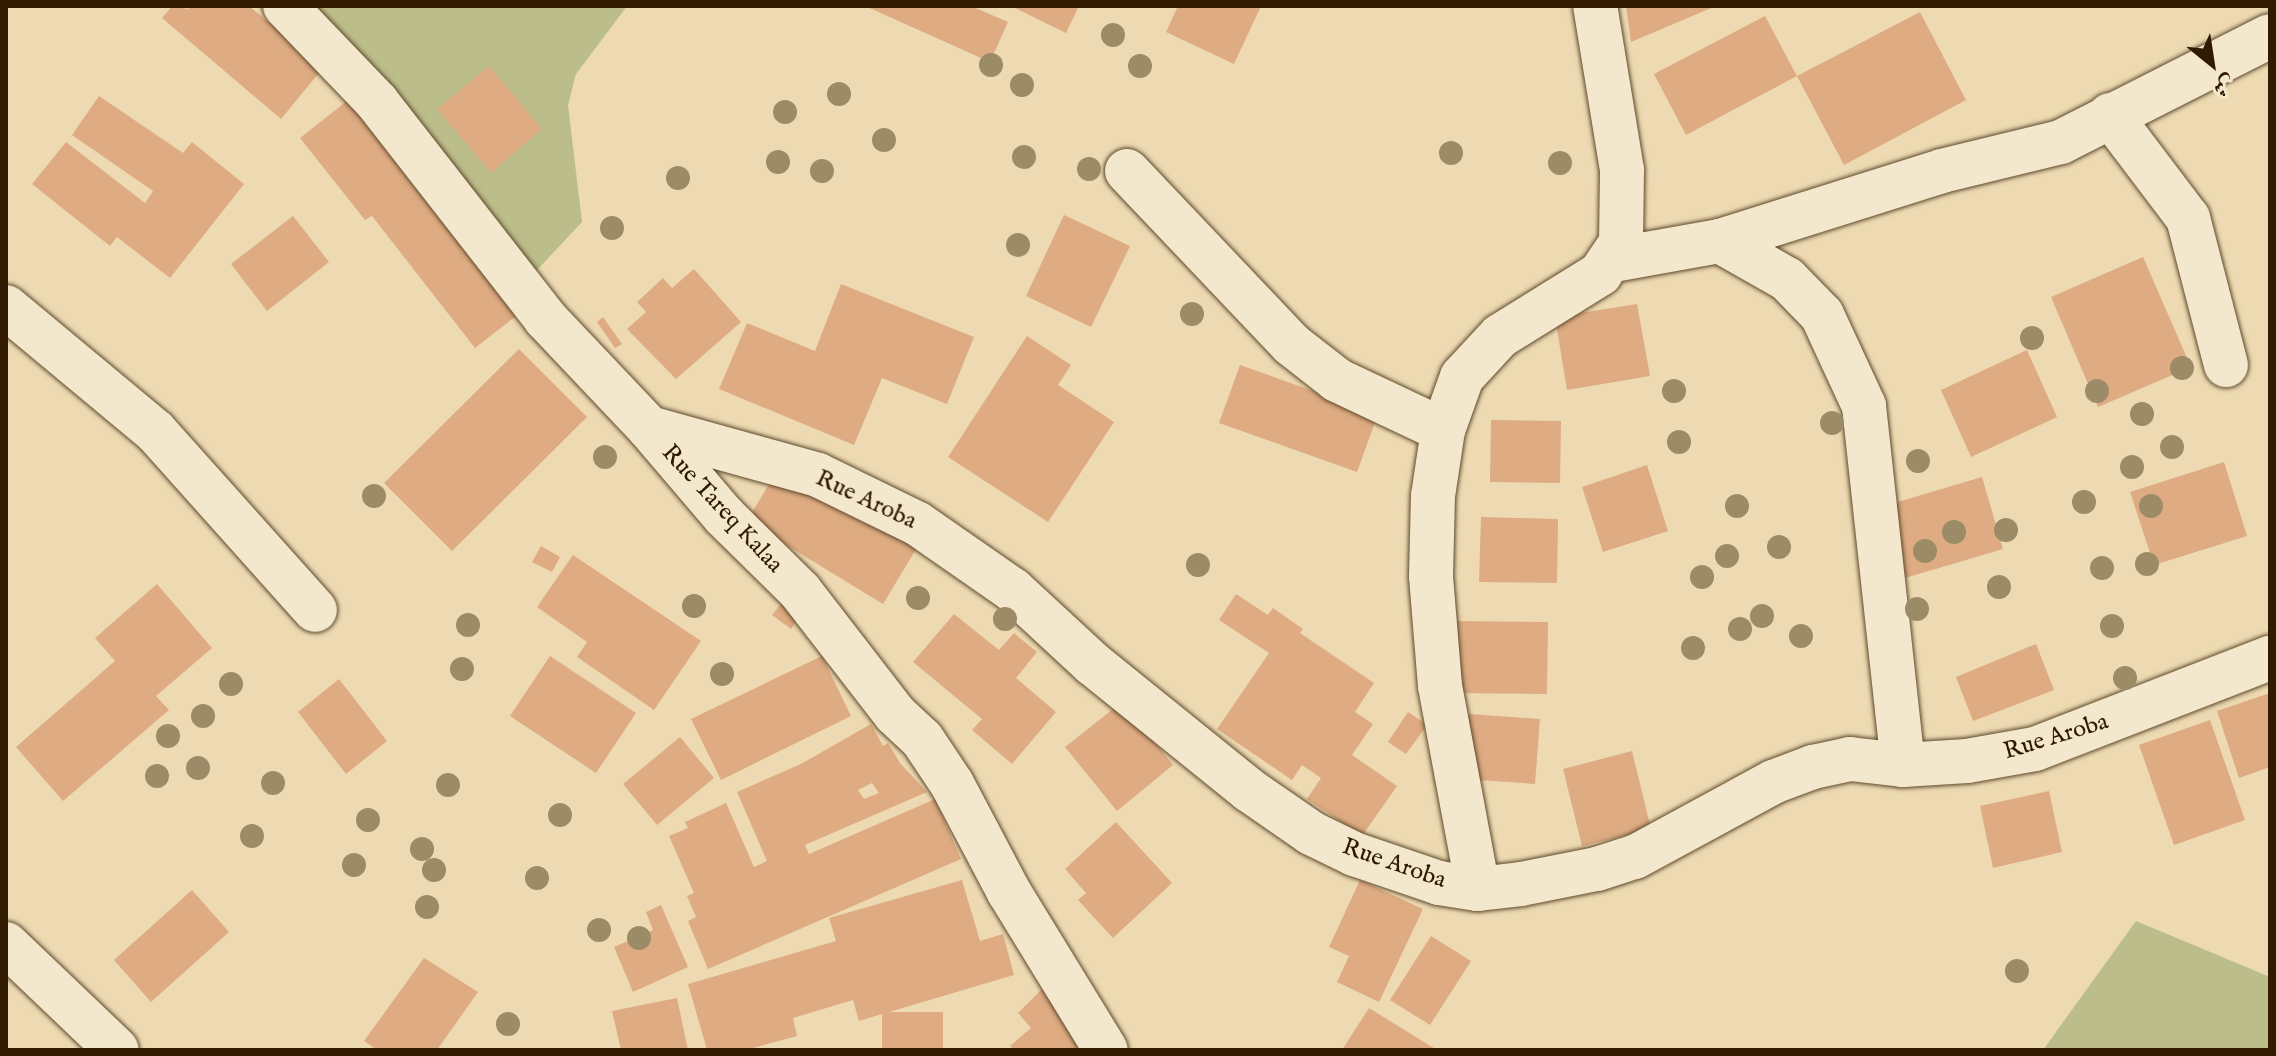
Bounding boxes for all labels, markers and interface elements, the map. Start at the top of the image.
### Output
north arrow [2172,24,2252,104]
text: ش [2208,67,2240,102]
street label: Rue Tareq Kalaa [655,439,789,579]
street label: Rue Aroba [811,464,921,536]
street label: Rue Aroba [2000,707,2112,767]
street label: Rue Aroba [1338,833,1450,895]

